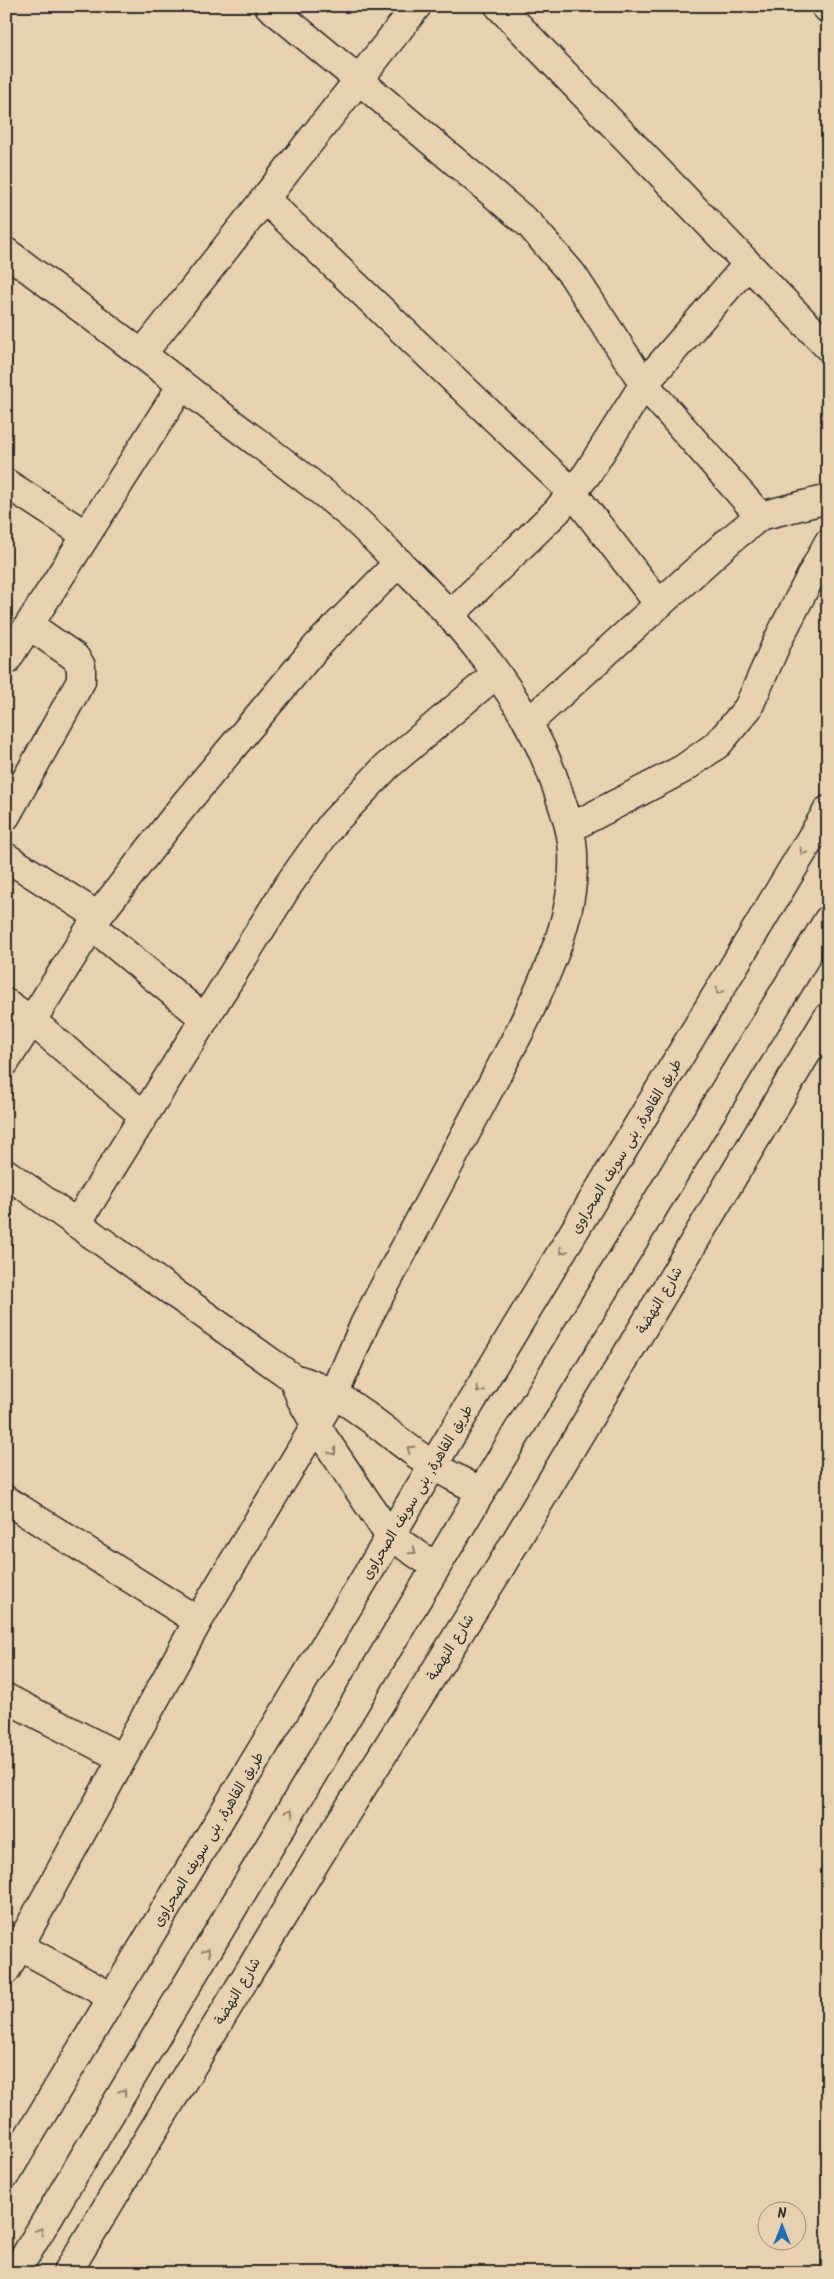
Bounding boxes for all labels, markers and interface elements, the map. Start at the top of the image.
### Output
one-way arrow [799,847,809,856]
one-way arrow [716,986,726,995]
street label: طريق القاهرة, بنى سويف الصحراوى [566,1055,688,1238]
one-way arrow [560,1245,570,1254]
street label: شارع النهضة [631,1263,689,1338]
one-way arrow [476,1384,486,1393]
street label: طريق القاهرة, بنى سويف الصحراوى [357,1401,479,1584]
one-way arrow [327,1446,336,1455]
one-way arrow [406,1446,416,1455]
one-way arrow [407,1545,417,1554]
street label: شارع النهضة [422,1610,480,1685]
street label: طريق القاهرة, بنى سويف الصحراوى [148,1748,270,1931]
one-way arrow [283,1809,293,1818]
one-way arrow [200,1949,210,1958]
street label: شارع النهضة [209,1954,267,2029]
one-way arrow [117,2088,127,2097]
north arrow [756,2202,806,2252]
text: N [778,2203,787,2225]
one-way arrow [34,2228,43,2237]

